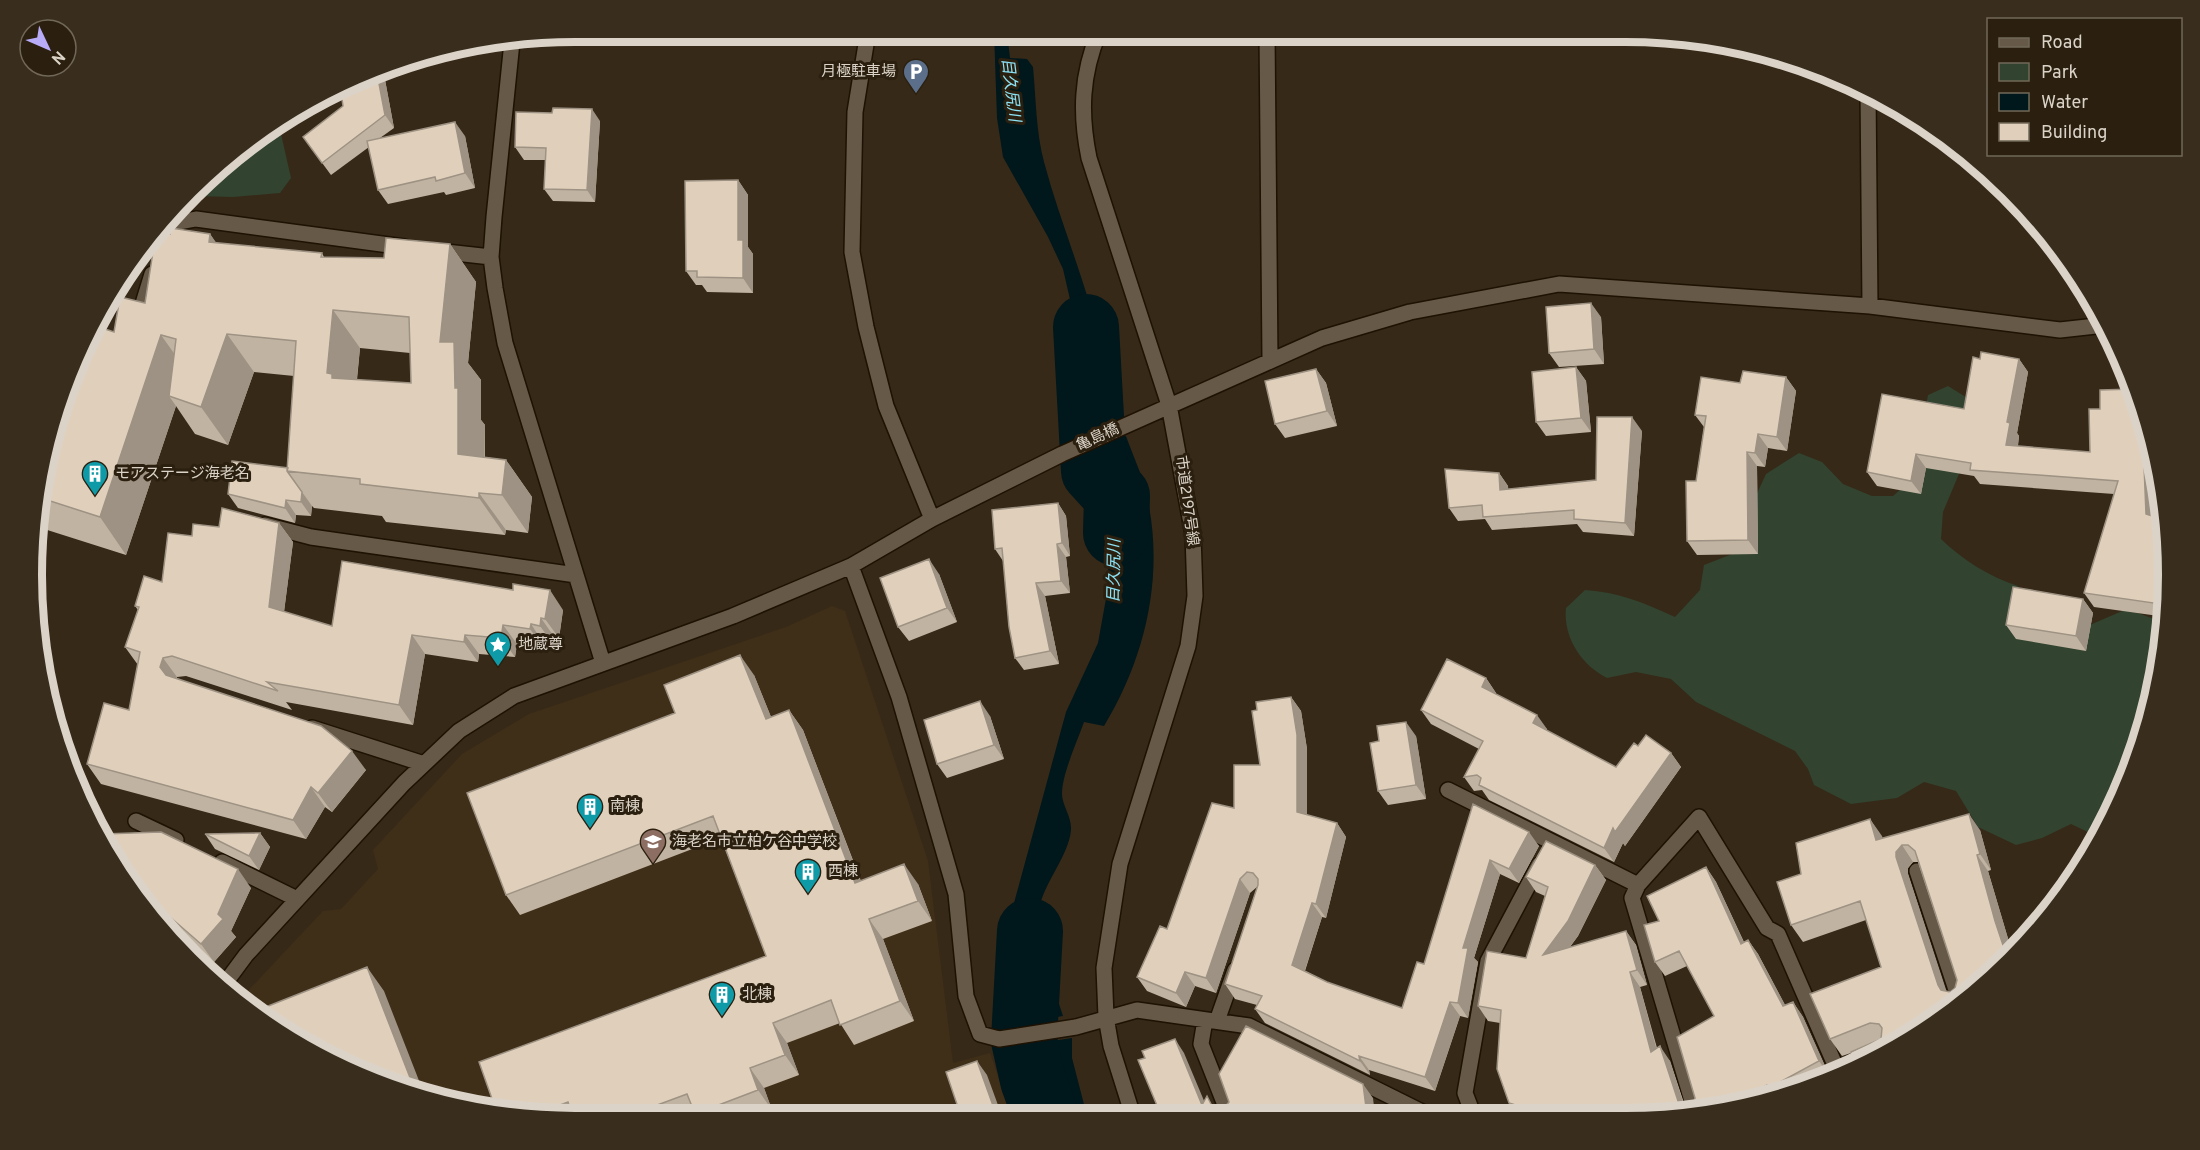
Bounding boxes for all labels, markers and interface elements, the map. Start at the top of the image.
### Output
north arrow [18,18,78,78]
legend [1987,18,2182,156]
text: Road [2041,32,2083,55]
text: N [46,46,69,68]
parking icon: 月極駐車場 [901,57,931,95]
water label: 目久尻川 [996,57,1024,125]
text: Park [2041,62,2078,85]
place label: 月極駐車場 [821,63,896,82]
text: Water [2041,92,2088,115]
text: Building [2041,122,2107,145]
street label: 亀島橋 [1074,420,1122,456]
street label: 市道2197号線 [1170,455,1202,547]
building icon: モアステージ海老名 [80,459,110,497]
place label: モアステージ海老名 [115,465,250,484]
water label: 目久尻川 [1104,537,1126,603]
place icon: 地蔵尊 [483,630,513,668]
place label: 地蔵尊 [518,636,563,655]
building icon: 南棟 [575,792,605,830]
place label: 南棟 [610,797,640,817]
school or university icon: 海老名市立柏ケ谷中学校 [638,827,668,865]
place label: 海老名市立柏ケ谷中学校 [672,833,837,852]
building icon: 西棟 [793,857,823,895]
place label: 西棟 [828,862,858,882]
building icon: 北棟 [707,980,737,1018]
place label: 北棟 [742,985,772,1005]

